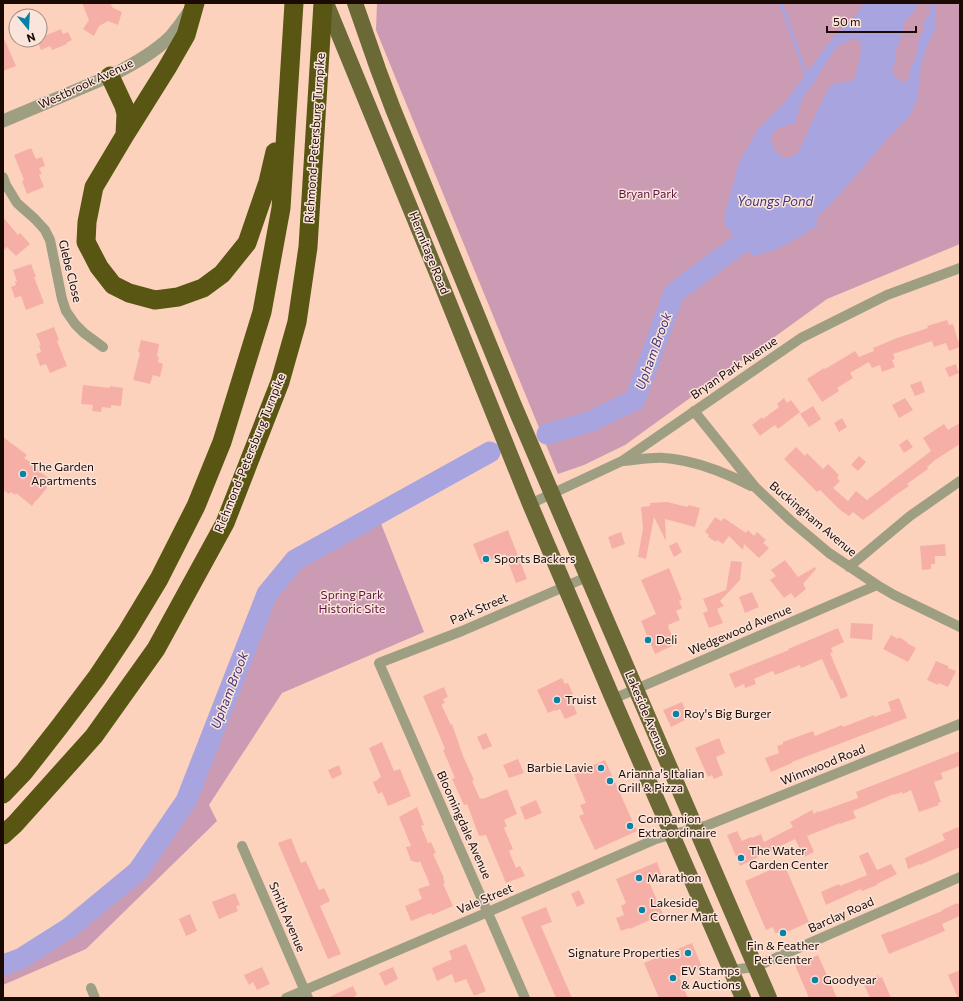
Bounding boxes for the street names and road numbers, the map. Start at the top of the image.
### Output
street label: Richmond-Petersburg Turnpike [301,52,327,223]
street label: Westbrook Avenue [36,55,135,111]
street label: Hermitage Road [407,209,453,296]
street label: Glebe Close [56,238,86,304]
street label: Bryan Park Avenue [687,333,779,401]
street label: Richmond-Petersburg Turnpike [211,371,287,534]
street label: Buckingham Avenue [767,478,860,559]
street label: Park Street [448,590,510,627]
street label: Wedgewood Avenue [686,601,793,657]
street label: Lakeside Avenue [623,669,671,757]
street label: Winnwood Road [778,741,867,787]
street label: Bloomingdale Avenue [435,768,495,881]
street label: Smith Avenue [267,879,309,954]
street label: Vale Street [454,880,515,916]
street label: Barclay Road [806,893,876,935]

